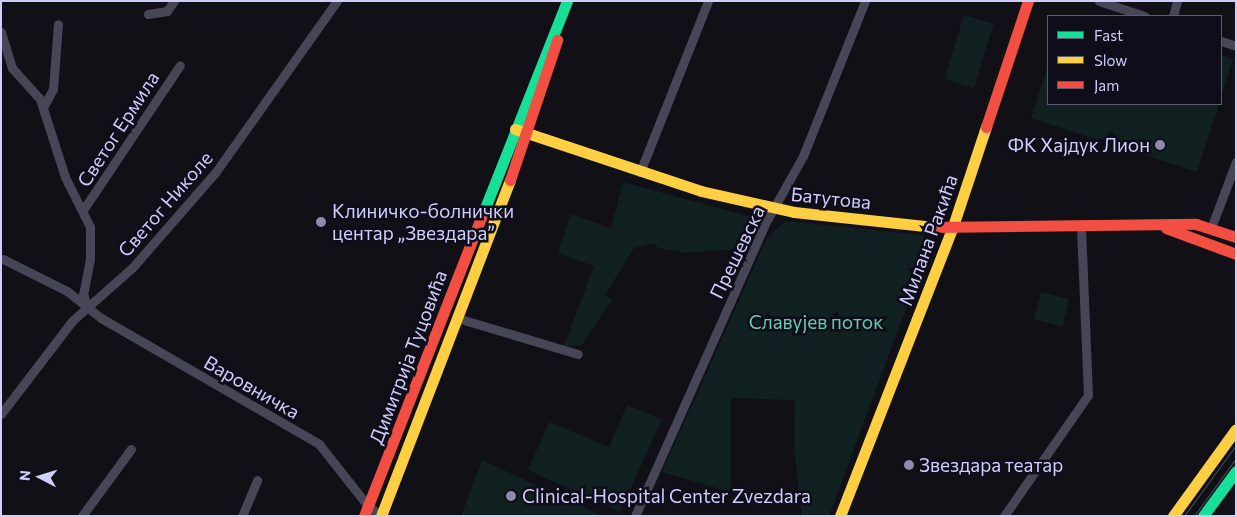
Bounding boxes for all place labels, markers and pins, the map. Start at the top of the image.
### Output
place label: ФК Хајдук Лион [1008,134,1150,156]
marker: ФК Хајдук Лион [1154,139,1166,151]
place label: Клиничко-болнички центар „Звездара” [332,200,514,244]
marker: Клиничко-болнички центар „Звездара” [314,215,328,229]
place label: Звездара театар [919,454,1063,476]
marker: Звездара театар [903,459,915,471]
place label: Clinical-Hospital Center Zvezdara [522,485,811,507]
marker: Clinical-Hospital Center Zvezdara [504,489,518,503]

